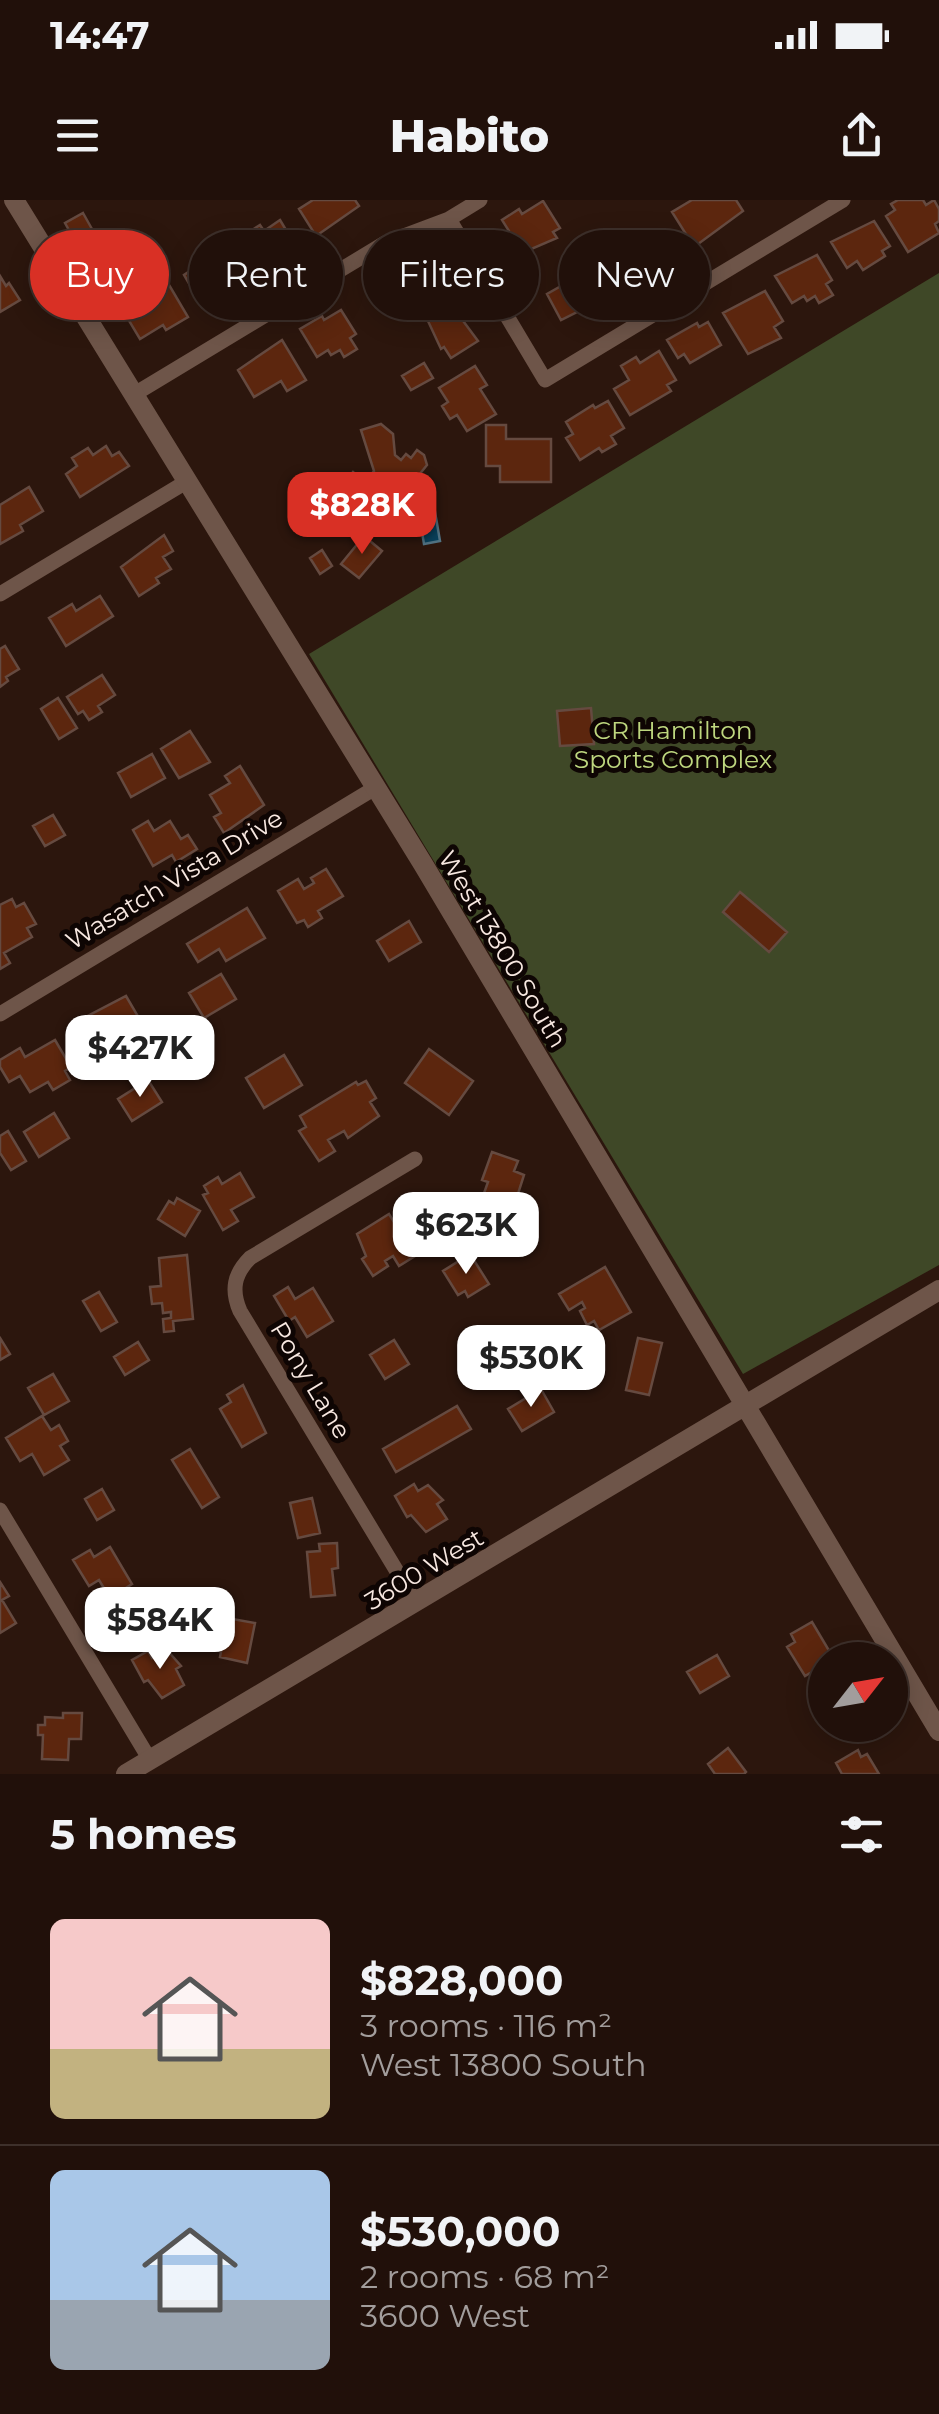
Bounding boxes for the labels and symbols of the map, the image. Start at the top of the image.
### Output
pin: $828K [292,472,432,557]
park label: CR Hamilton Sports Complex [574,715,772,774]
street label: Wasatch Vista Drive [60,802,288,956]
street label: West 13800 South [432,845,574,1053]
pin: $427K [70,1015,210,1100]
pin: $623K [396,1192,536,1277]
street label: Pony Lane [264,1316,358,1444]
pin: $530K [461,1325,601,1410]
street label: 3600 West [359,1522,489,1616]
pin: $584K [90,1587,230,1672]
north arrow [808,1642,908,1742]

